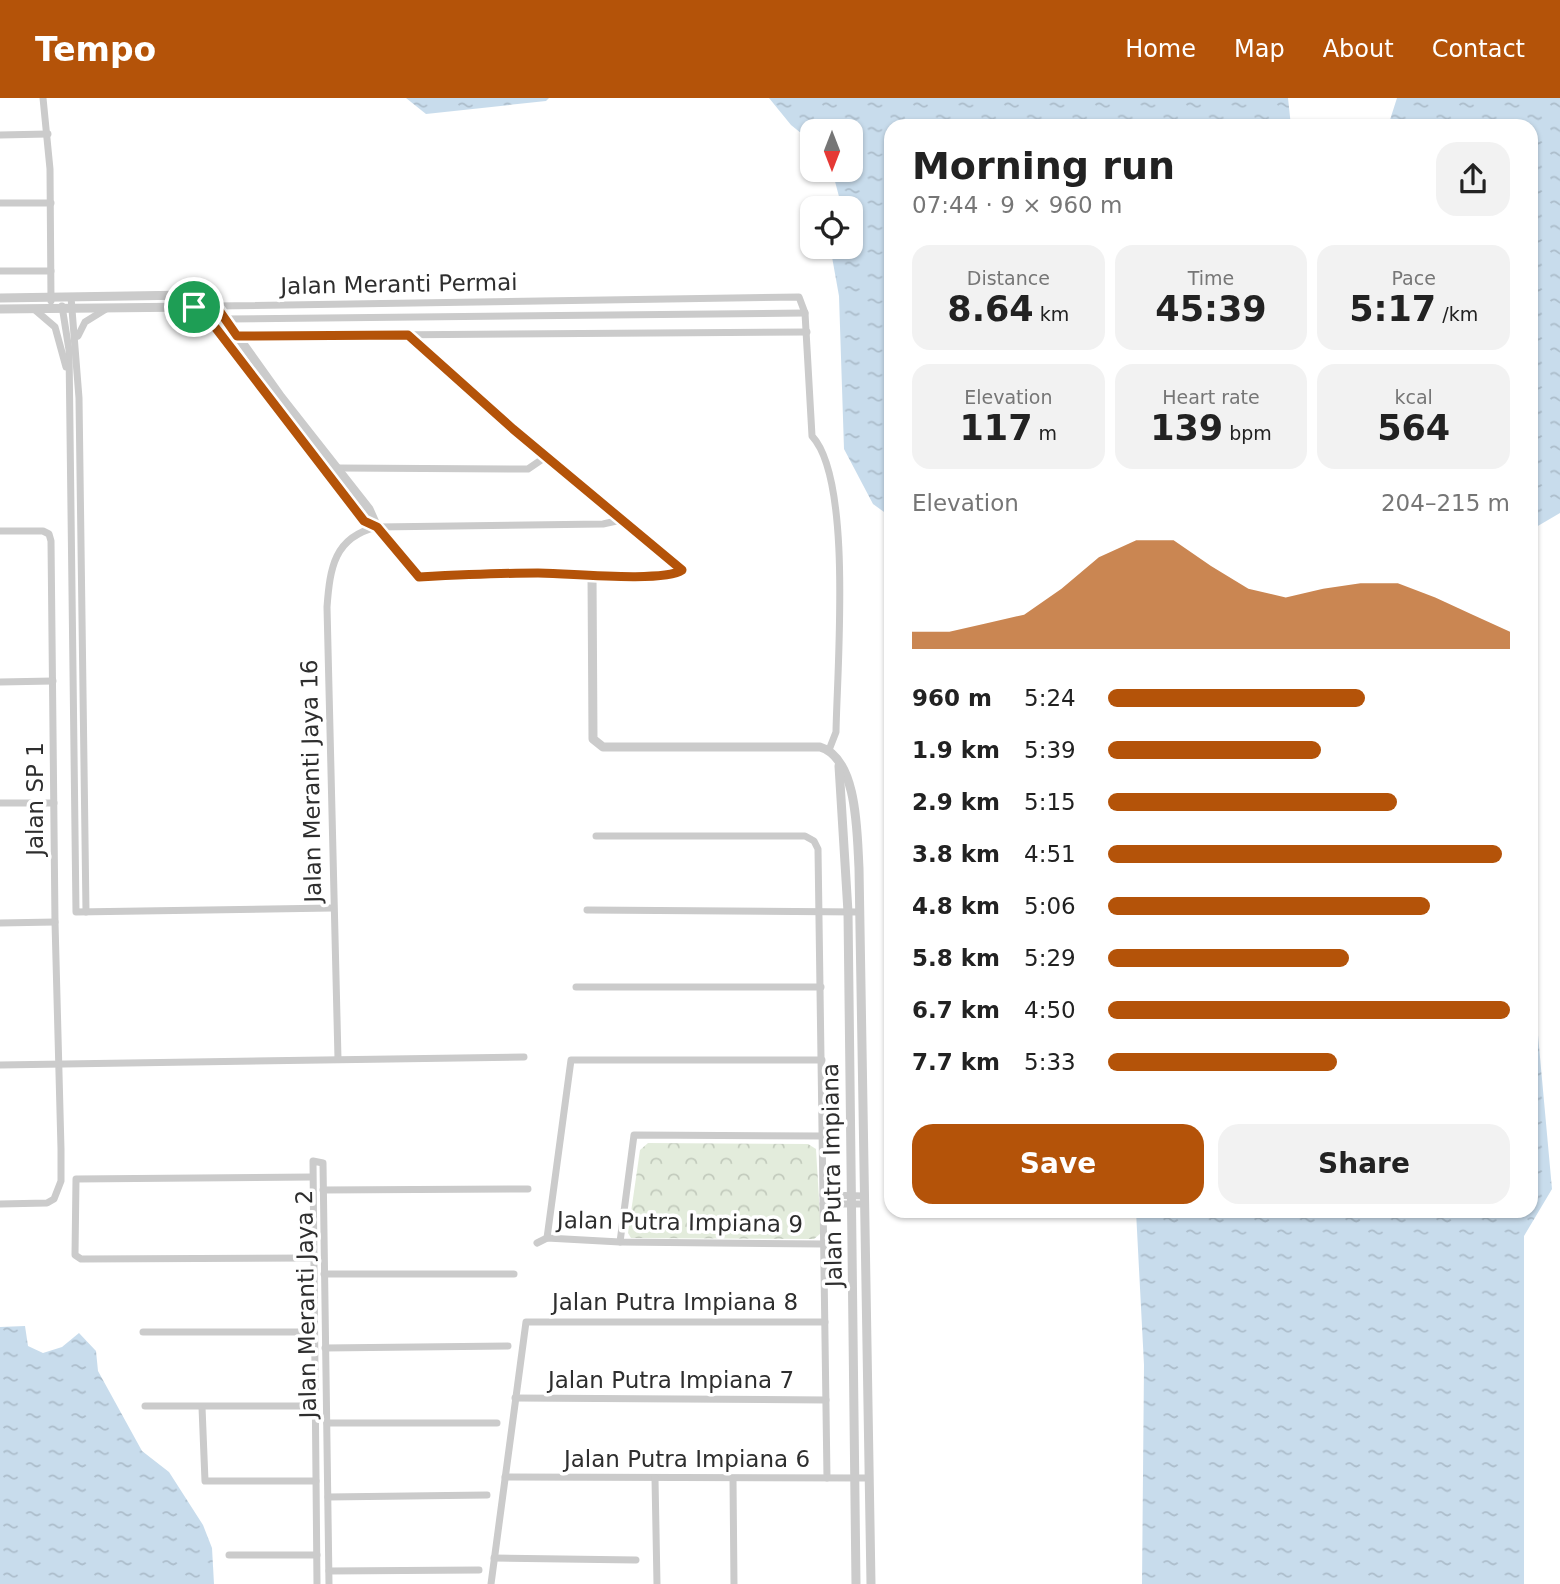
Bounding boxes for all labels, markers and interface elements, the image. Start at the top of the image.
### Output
text: Tempo [35,30,156,69]
text: Home [1125,35,1196,63]
text: Map [1234,35,1285,63]
text: About [1323,35,1394,63]
text: Contact [1432,35,1525,63]
north arrow [800,119,863,182]
map controls [800,119,863,259]
button: share [1436,142,1510,216]
text: Morning run [912,144,1175,188]
text: 07:44 · 9 × 960 m [912,192,1122,218]
button: locate [800,196,863,259]
text: Distance [967,267,1050,289]
text: Time [1188,267,1234,289]
text: Pace [1391,267,1436,289]
street label: Jalan Meranti Permai [278,269,518,299]
pin [164,277,224,337]
icon: arrive [175,288,213,326]
text: 8.64 [947,289,1034,329]
text: 45:39 [1155,289,1267,329]
text: 5:17 [1349,289,1436,329]
text: km [1034,303,1069,325]
text: /km [1436,303,1478,325]
text: Elevation [964,386,1052,408]
text: Heart rate [1162,386,1260,408]
text: kcal [1394,386,1433,408]
text: 117 [960,408,1033,448]
text: 139 [1150,408,1223,448]
text: 564 [1377,408,1450,448]
text: m [1033,422,1057,444]
text: bpm [1223,422,1272,444]
text: Elevation [912,490,1019,516]
text: 204–215 m [1381,490,1510,516]
street label: Jalan Meranti Jaya 16 [296,659,326,905]
text: 960 m [912,685,992,711]
text: 5:24 [1024,685,1076,711]
text: 1.9 km [912,737,1000,763]
text: 5:39 [1024,737,1076,763]
street label: Jalan SP 1 [22,742,48,858]
text: 2.9 km [912,789,1000,815]
text: 5:15 [1024,789,1076,815]
text: 3.8 km [912,841,1000,867]
text: 4:51 [1024,841,1076,867]
text: 4.8 km [912,893,1000,919]
text: 5:06 [1024,893,1076,919]
text: 5.8 km [912,945,1000,971]
text: 5:29 [1024,945,1076,971]
text: 6.7 km [912,997,1000,1023]
text: 4:50 [1024,997,1076,1023]
text: 7.7 km [912,1049,1000,1075]
text: 5:33 [1024,1049,1076,1075]
street label: Jalan Putra Impiana [817,1063,847,1289]
button: Save [912,1124,1204,1204]
button: Share [1218,1124,1510,1204]
street label: Jalan Meranti Jaya 2 [291,1189,321,1421]
street label: Jalan Putra Impiana 9 [555,1207,803,1237]
street label: Jalan Putra Impiana 8 [550,1289,798,1315]
street label: Jalan Putra Impiana 7 [546,1367,794,1393]
street label: Jalan Putra Impiana 6 [562,1446,810,1472]

